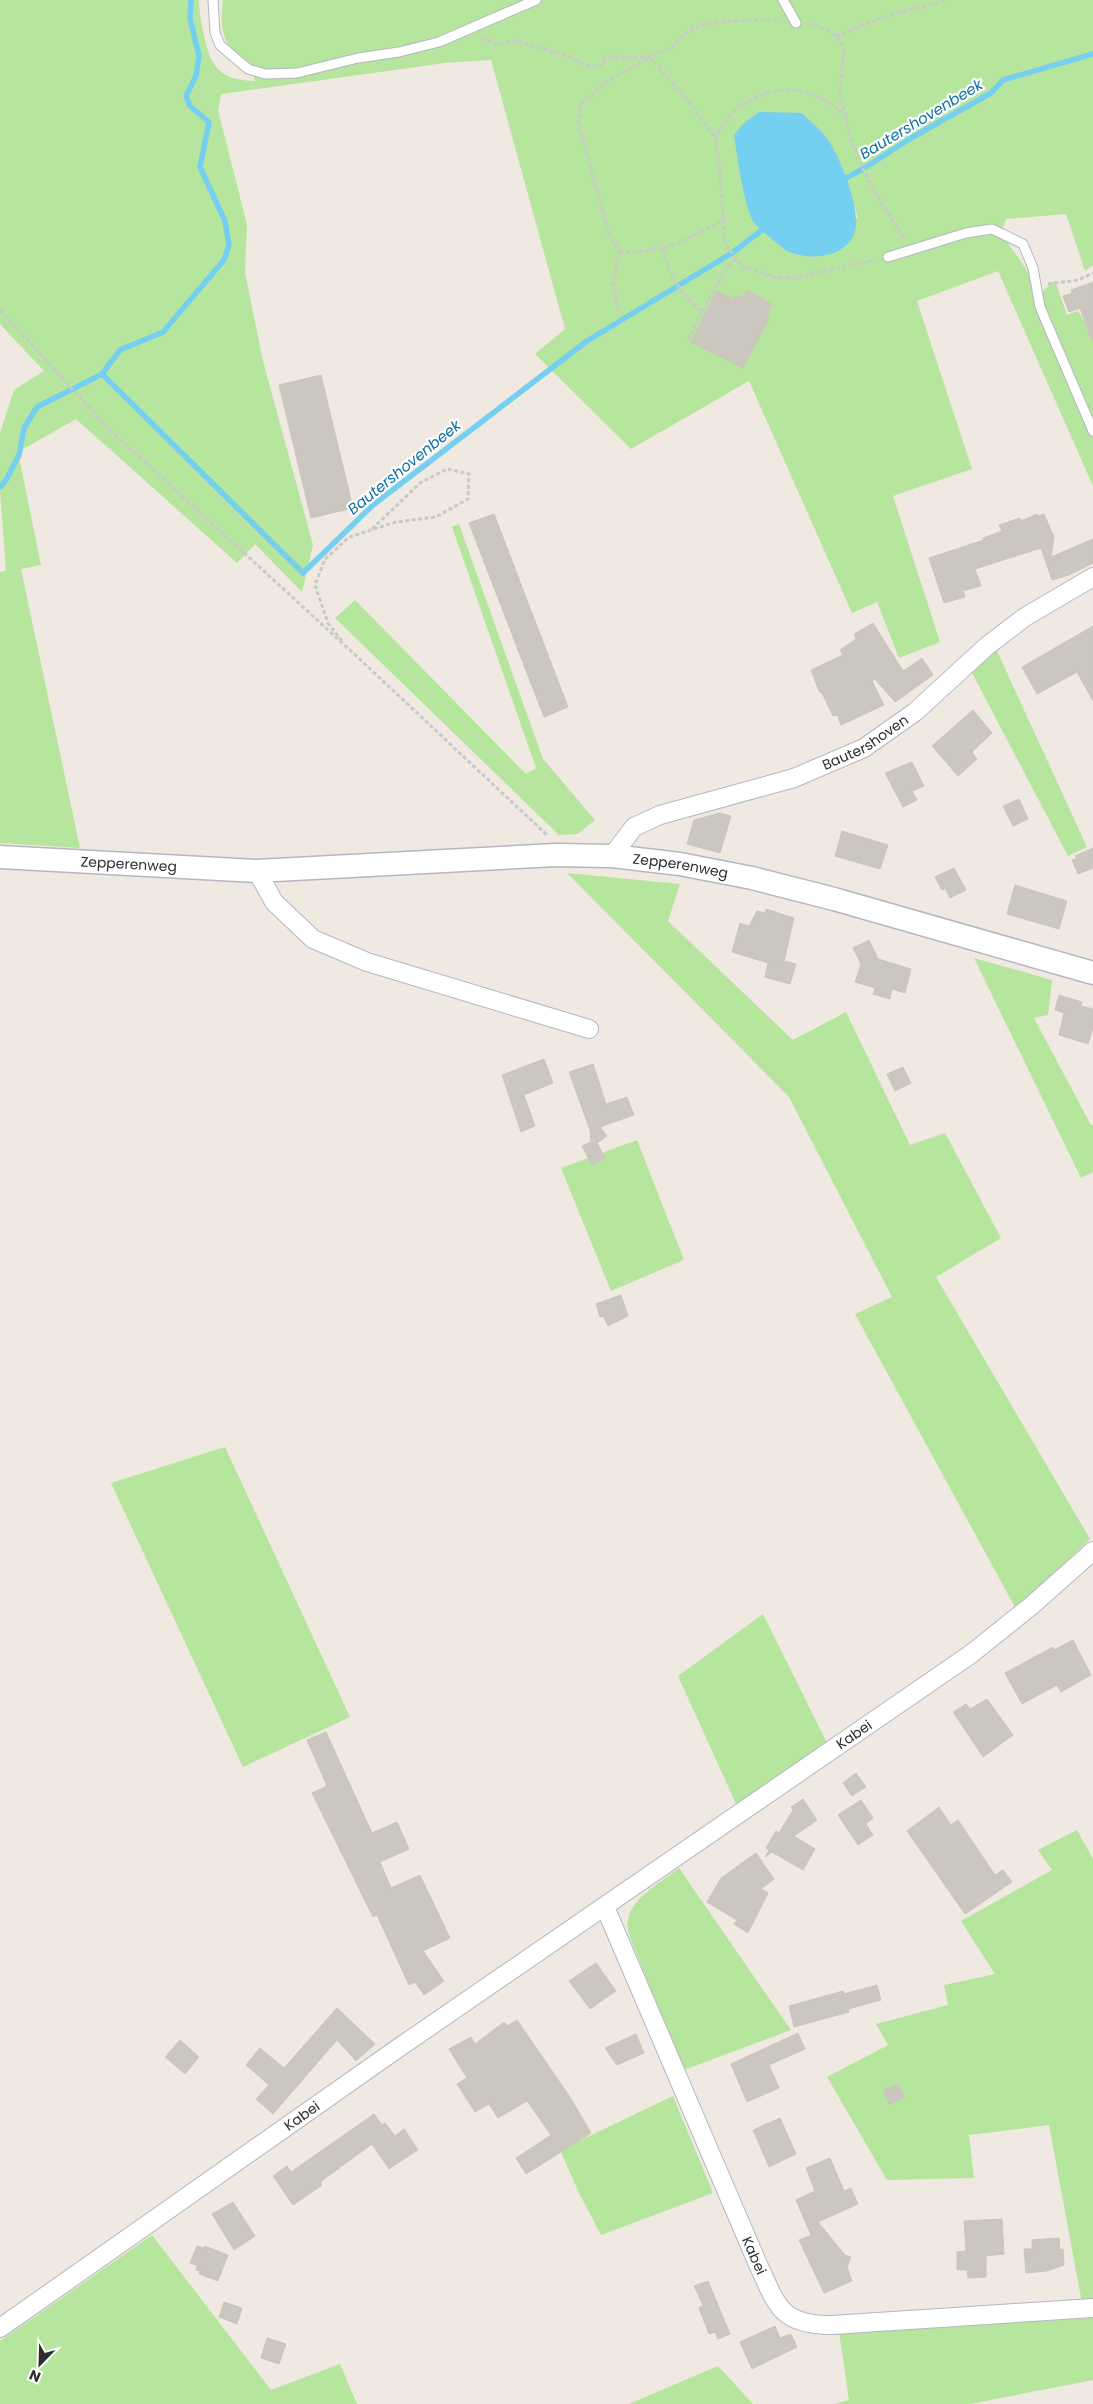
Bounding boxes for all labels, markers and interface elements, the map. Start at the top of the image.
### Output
water label: Bautershovenbeek [856,73,988,164]
water label: Bautershovenbeek [343,414,466,519]
street label: Bautershoven [819,710,912,775]
street label: Zepperenweg [632,849,730,883]
street label: Zepperenweg [80,851,177,877]
street label: Kabei [832,1715,876,1754]
street label: Kabei [280,2096,324,2135]
street label: Kabei [737,2233,771,2278]
north arrow [15,2339,65,2389]
text: N [26,2365,44,2387]

